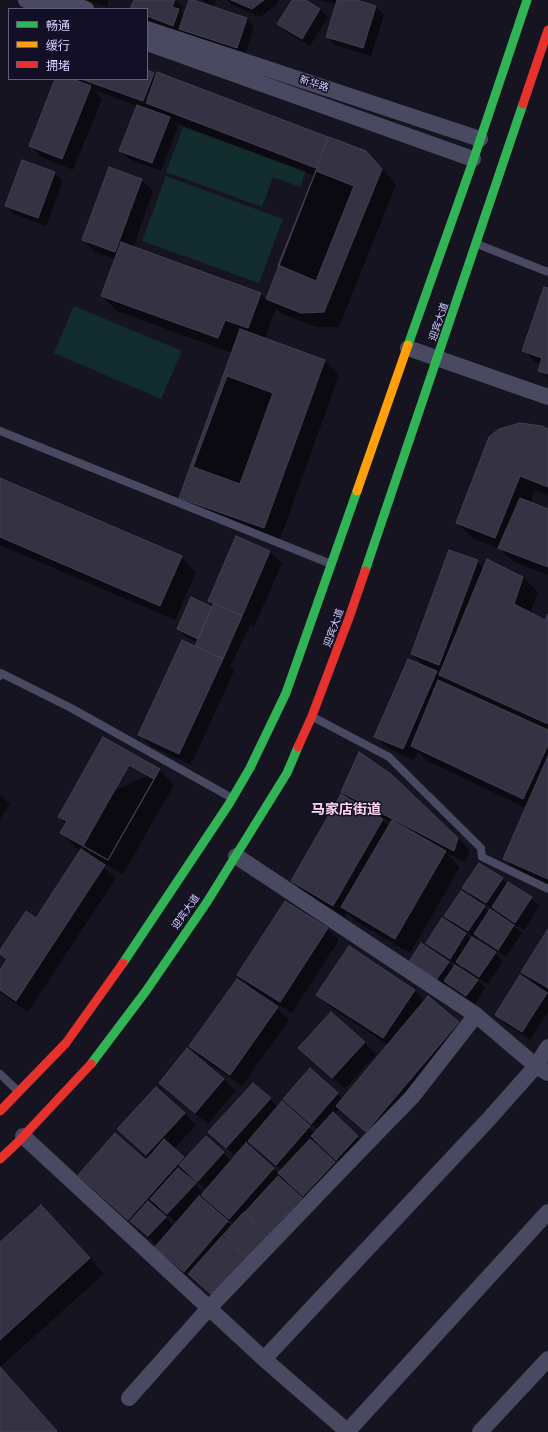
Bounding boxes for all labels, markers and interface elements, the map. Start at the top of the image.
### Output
legend [8,8,148,80]
text: 畅通 [46,19,70,33]
text: 缓行 [46,39,70,53]
text: 拥堵 [46,59,70,73]
street label: 新华路 [298,74,330,94]
street label: 迎宾大道 [427,301,451,343]
street label: 迎宾大道 [322,607,346,649]
district label: 马家店街道 [311,802,381,818]
street label: 迎宾大道 [170,892,202,932]

